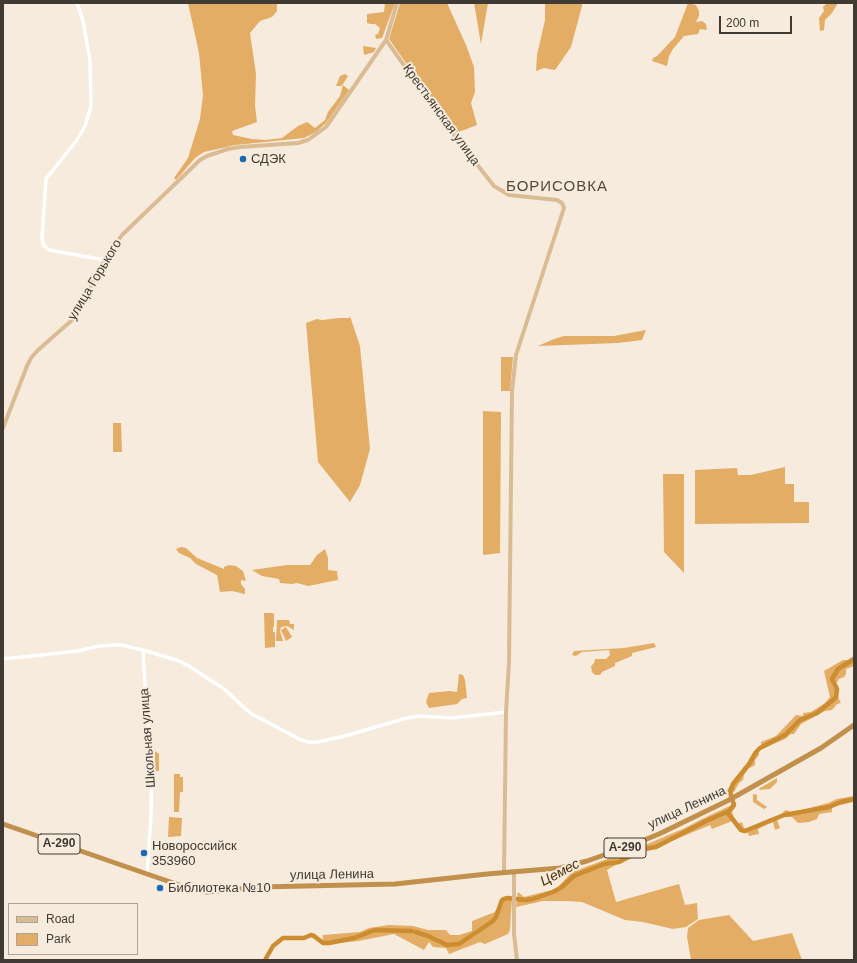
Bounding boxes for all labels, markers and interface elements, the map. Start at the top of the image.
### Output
scale bar [721,8,794,34]
text: 200 m [726,16,759,30]
street label: Крестьянская улица [399,61,483,169]
place label: СДЭК [251,151,286,167]
marker: СДЭК [238,154,248,164]
district label: БОРИСОВКА [506,178,608,196]
street label: улица Горького [65,237,125,323]
street label: Школьная улица [137,688,159,788]
street label: улица Ленина [646,783,728,833]
road number: А-290 [38,834,80,854]
place label: Новороссийск 353960 [152,838,237,869]
road number: А-290 [604,838,646,858]
marker: Новороссийск 353960 [139,848,149,858]
water label: Цемес [537,856,583,890]
street label: улица Ленина [290,866,374,884]
place label: Библиотека №10 [168,880,271,896]
marker: Библиотека №10 [155,883,165,893]
legend [8,903,138,955]
text: Road [46,912,75,926]
text: Park [46,932,71,946]

